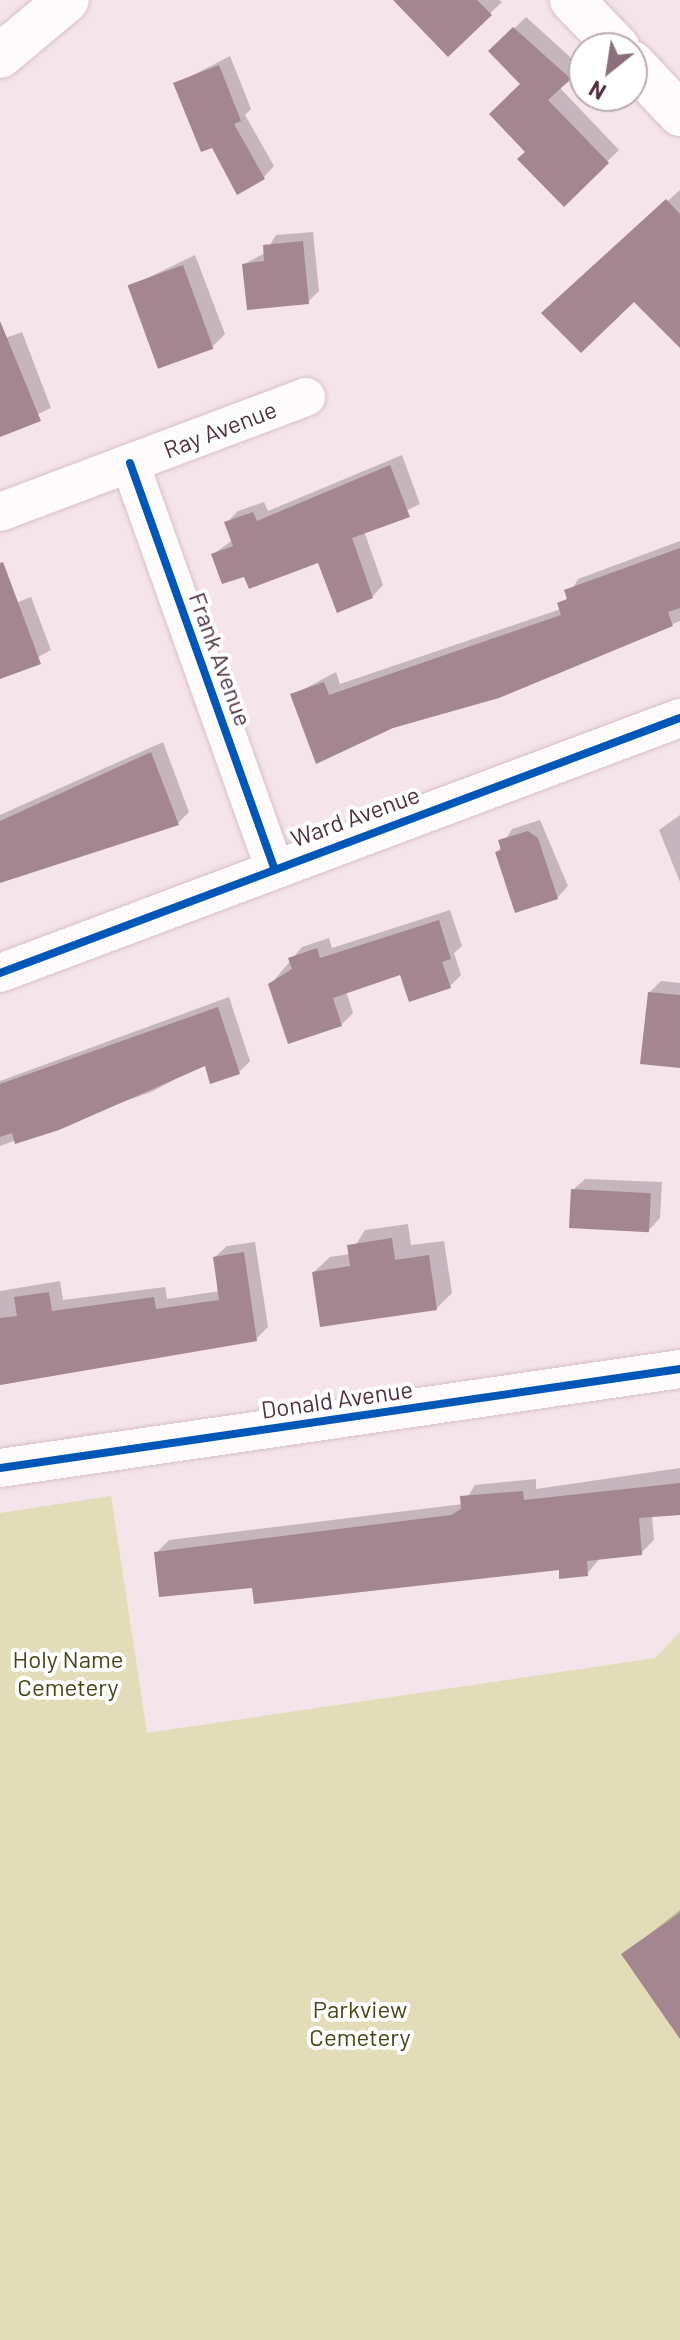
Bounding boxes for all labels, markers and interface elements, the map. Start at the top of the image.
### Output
north arrow [568,32,648,112]
text: N [584,76,610,106]
street label: Ray Avenue [159,394,281,464]
street label: Frank Avenue [183,588,259,730]
street label: Ward Avenue [287,779,423,853]
street label: Donald Avenue [259,1374,415,1424]
park label: Holy Name Cemetery [12,1645,124,1701]
park label: Parkview Cemetery [309,1995,411,2051]

